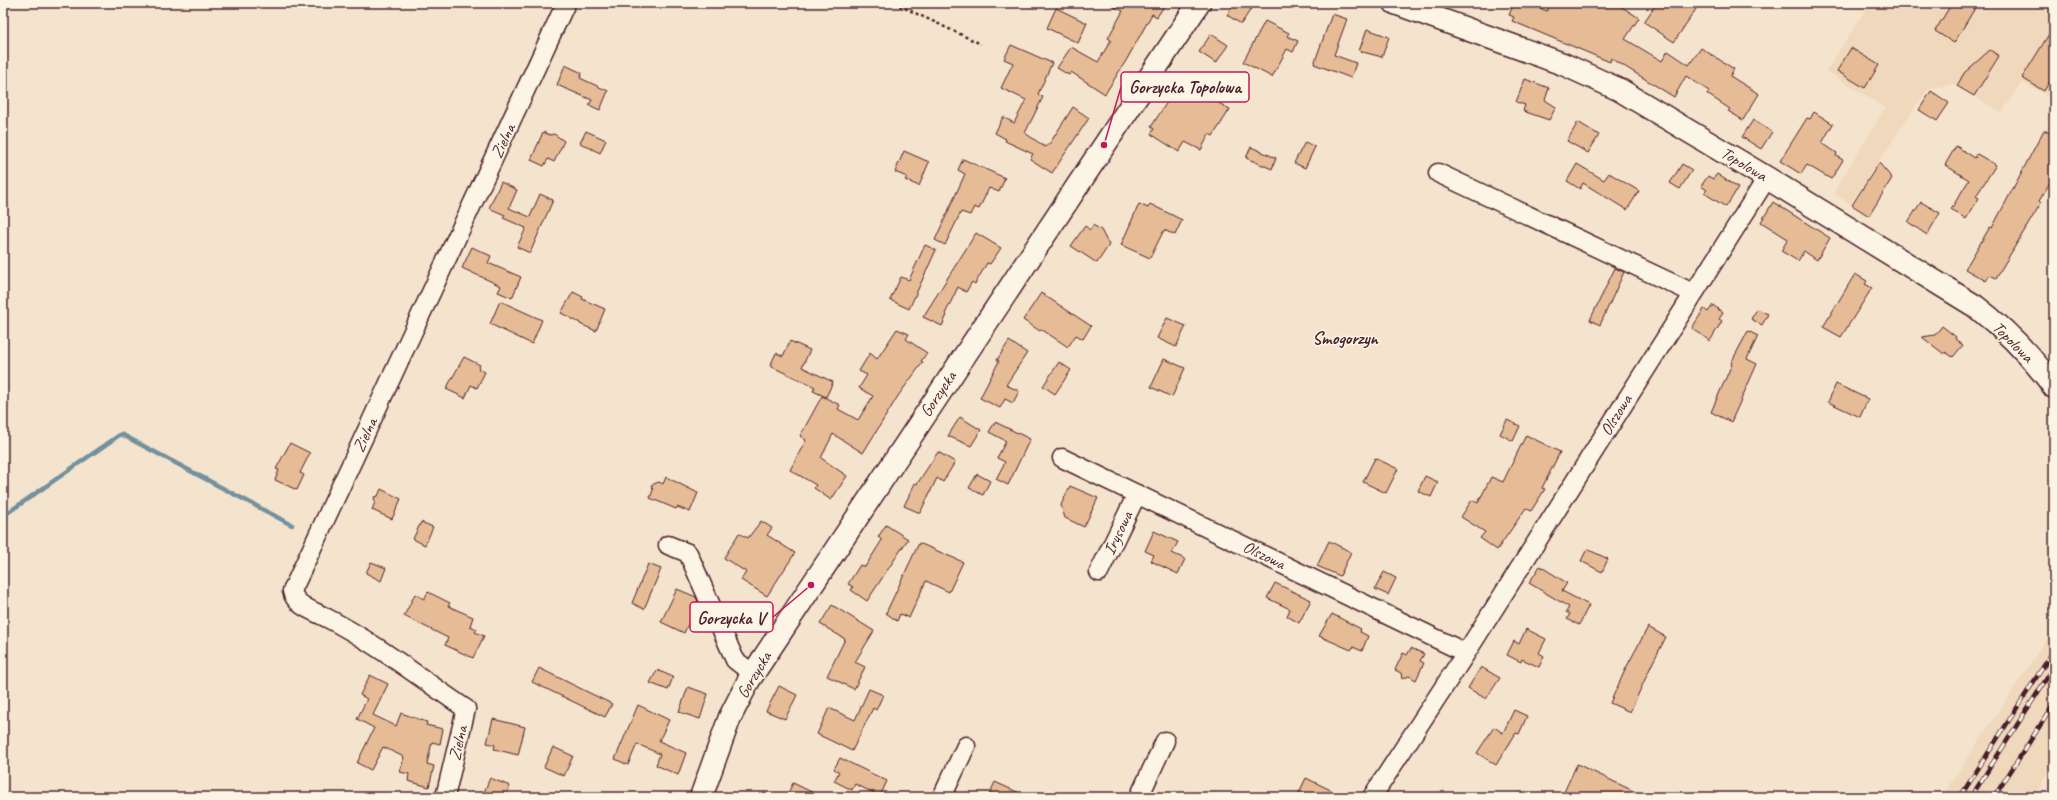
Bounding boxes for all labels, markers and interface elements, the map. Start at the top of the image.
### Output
callout: Gorzycka Topolowa [1121,72,1249,102]
text: Gorzycka Topolowa [1129,76,1242,98]
street label: Zielna [486,119,521,161]
street label: Topolowa [1717,142,1772,187]
street label: Topolowa [1988,317,2039,368]
district label: Smogorzyn [1312,327,1380,349]
street label: Gorzycka [915,366,962,421]
street label: Olszowa [1595,390,1637,439]
street label: Zielna [348,413,383,455]
street label: Irysowa [1099,507,1138,558]
street label: Olszowa [1240,536,1290,575]
callout: Gorzycka V [690,602,773,632]
text: Gorzycka V [697,607,769,629]
street label: Gorzycka [732,647,777,702]
street label: Zielna [444,722,473,762]

